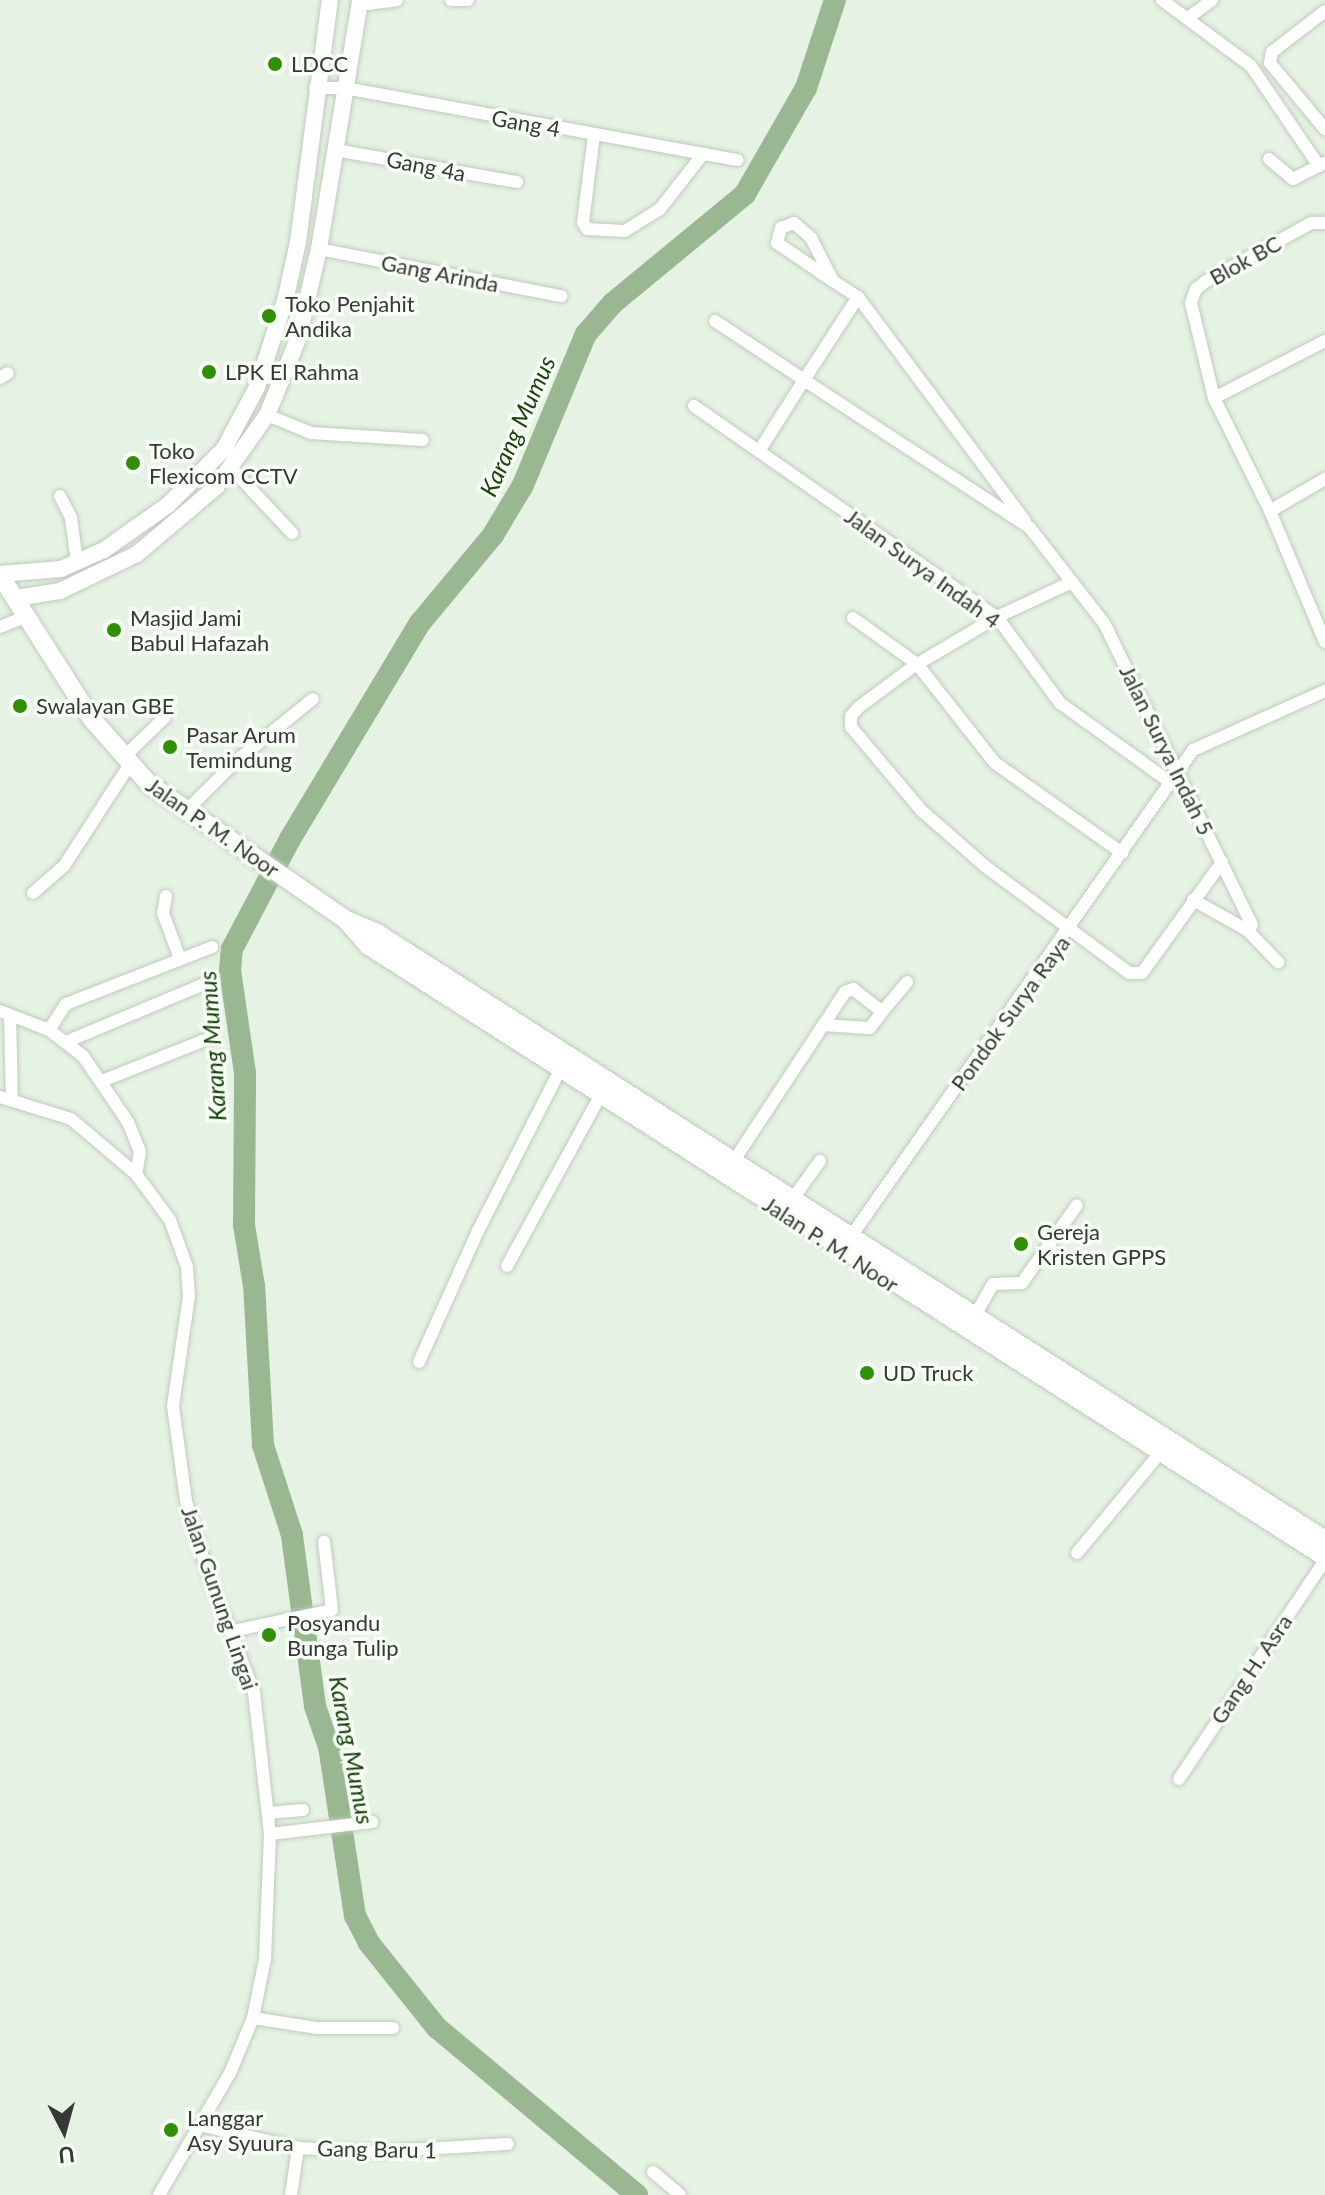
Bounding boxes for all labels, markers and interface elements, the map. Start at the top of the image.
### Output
place label: LDCC [291,51,348,77]
marker: LDCC [266,55,284,73]
street label: Gang 4 [490,104,562,142]
street label: Gang 4a [384,145,468,187]
street label: Blok BC [1205,230,1285,290]
street label: Gang Arinda [379,249,501,297]
place label: Toko Penjahit Andika [285,290,415,342]
marker: Toko Penjahit Andika [260,307,278,325]
water label: Karang Mumus [473,351,561,501]
place label: LPK El Rahma [225,359,359,385]
marker: LPK El Rahma [200,363,218,381]
place label: Toko Flexicom CCTV [149,437,298,488]
marker: Toko Flexicom CCTV [124,454,142,472]
street label: Jalan Surya Indah 4 [840,503,1006,633]
place label: Masjid Jami Babul Hafazah [130,604,269,656]
marker: Masjid Jami Babul Hafazah [105,621,123,639]
street label: Jalan Surya Indah 5 [1114,661,1220,839]
place label: Swalayan GBE [36,693,174,719]
marker: Swalayan GBE [11,697,29,715]
place label: Pasar Arum Temindung [186,721,297,772]
marker: Pasar Arum Temindung [161,738,179,756]
street label: Jalan P. M. Noor [141,771,285,883]
street label: Pondok Surya Raya [945,930,1075,1096]
water label: Karang Mumus [192,970,232,1122]
street label: Jalan P. M. Noor [758,1190,904,1298]
place label: Gereja Kristen GPPS [1037,1218,1166,1270]
marker: Gereja Kristen GPPS [1012,1235,1030,1253]
place label: UD Truck [883,1360,974,1386]
marker: UD Truck [858,1364,876,1382]
street label: Jalan Gunung Lingai [176,1503,264,1693]
place label: Posyandu Bunga Tulip [287,1609,399,1660]
street label: Gang H. Asra [1205,1609,1297,1729]
marker: Posyandu Bunga Tulip [258,1624,280,1646]
water label: Karang Mumus [323,1673,381,1827]
north arrow [24,2091,104,2171]
place label: Langgar Asy Syuura [187,2104,294,2156]
marker: Langgar Asy Syuura [162,2121,180,2139]
street label: Gang Baru 1 [317,2135,437,2163]
text: U [57,2141,76,2170]

